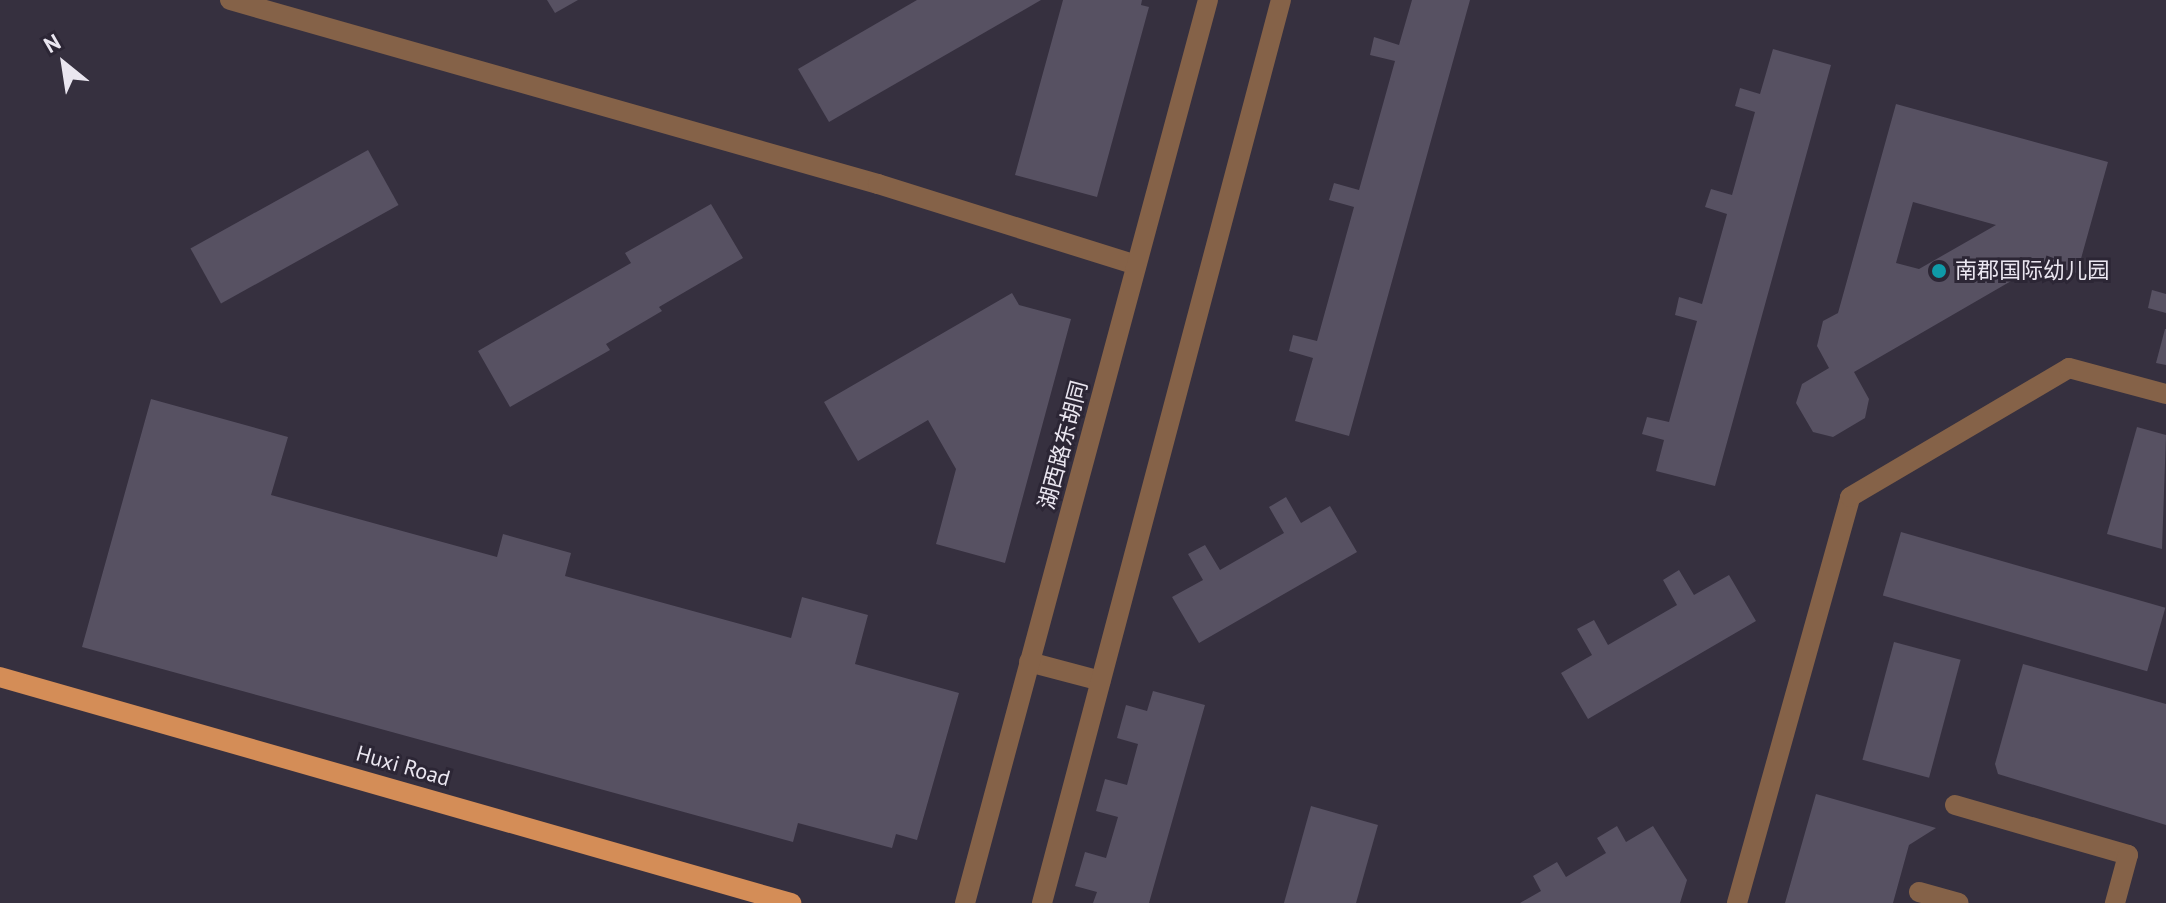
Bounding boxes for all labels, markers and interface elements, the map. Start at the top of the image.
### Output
north arrow [24,24,104,104]
text: N [39,27,65,59]
place label: 南郡国际幼儿园 [1955,258,2109,284]
marker: 南郡国际幼儿园 [1930,262,1948,280]
street label: 湖西路东胡同 [1033,378,1093,512]
street label: Huxi Road [353,740,453,792]

